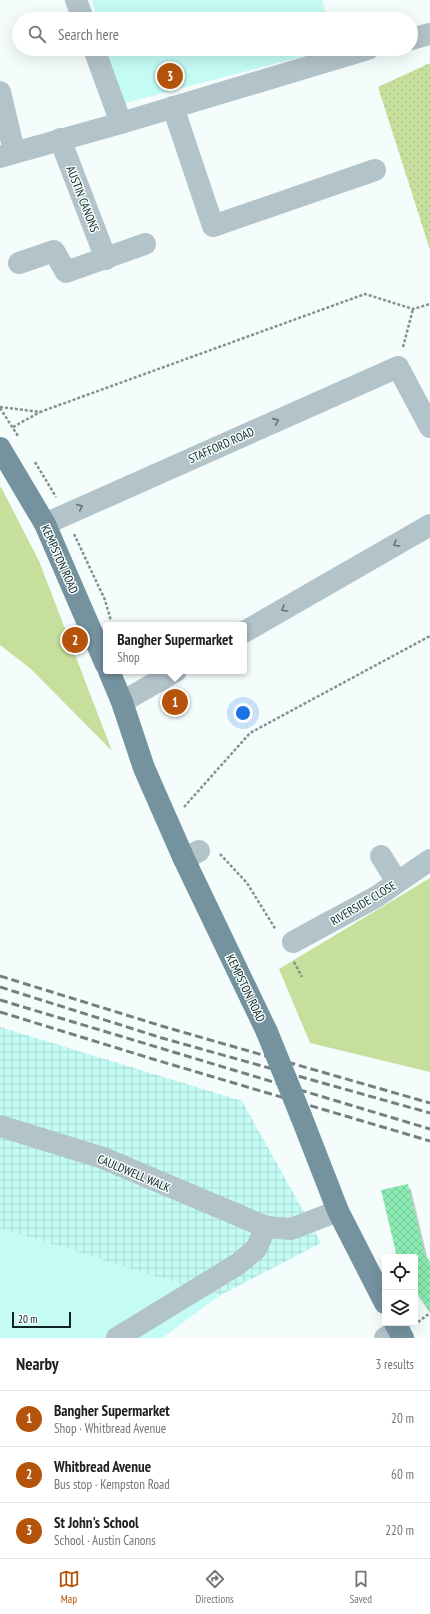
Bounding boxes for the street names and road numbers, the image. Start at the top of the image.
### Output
street label: AUSTIN CANONS [64,164,102,234]
street label: STAFFORD ROAD [186,424,256,466]
street label: KEMPSTON ROAD [38,522,82,596]
street label: RIVERSIDE CLOSE [328,878,398,928]
street label: KEMPSTON ROAD [223,952,269,1024]
street label: CAULDWELL WALK [95,1151,173,1195]

